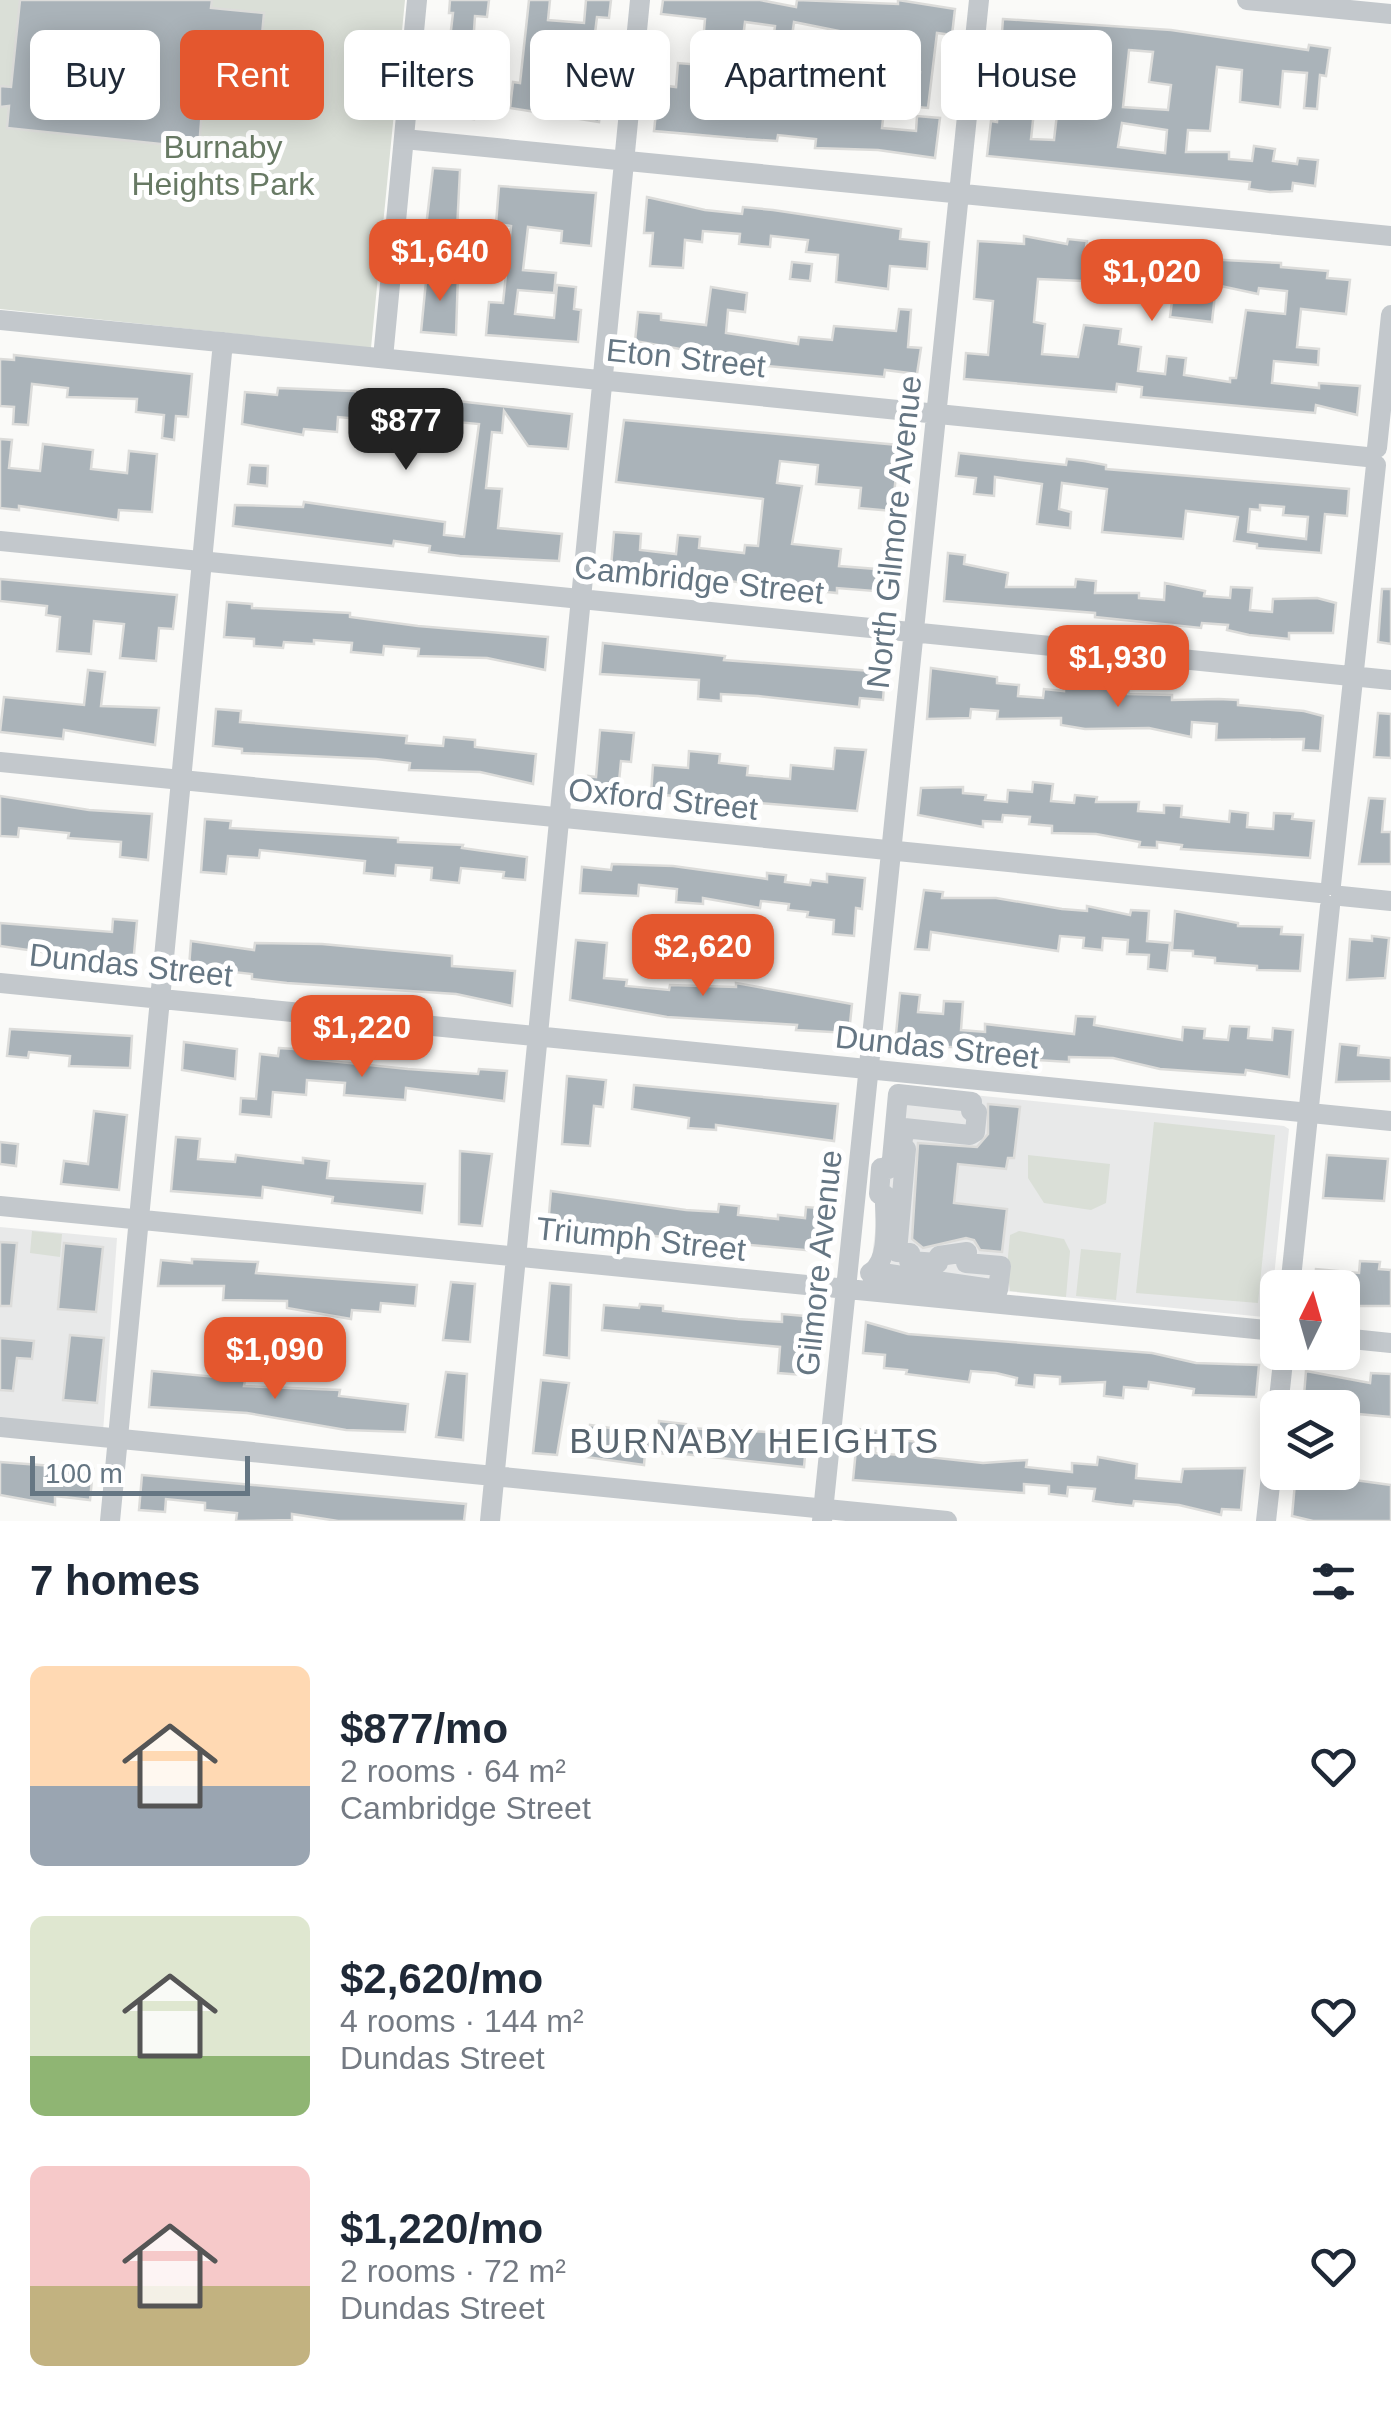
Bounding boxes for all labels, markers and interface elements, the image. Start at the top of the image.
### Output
chip: Buy [30,30,160,120]
chip: Rent [180,30,324,120]
chip: Filters [344,30,510,120]
chip: New [530,30,670,120]
chip: Apartment [690,30,921,120]
chip: House [941,30,1112,120]
park label: Burnaby Heights Park [131,129,316,202]
pin: $1,640 [359,219,521,304]
text: $1,640 [391,233,489,269]
pin: $1,020 [1071,239,1233,324]
text: $1,020 [1103,253,1201,289]
street label: Eton Street [605,332,768,384]
street label: North Gilmore Avenue [860,374,928,690]
pin: $877 [347,388,465,473]
text: $877 [370,402,442,438]
street label: Cambridge Street [572,549,826,611]
pin: $1,930 [1037,625,1199,710]
text: $1,930 [1069,639,1167,675]
street label: Oxford Street [566,771,760,827]
pin: $2,620 [622,914,784,999]
text: $2,620 [654,928,752,964]
street label: Dundas Street [27,936,235,994]
pin: $1,220 [281,995,443,1080]
text: $1,220 [313,1009,411,1045]
street label: Dundas Street [833,1018,1041,1076]
street label: Gilmore Avenue [789,1148,849,1378]
street label: Triumph Street [534,1210,748,1268]
north arrow [1260,1270,1360,1370]
map controls [1260,1270,1360,1490]
pin: $1,090 [194,1317,356,1402]
text: $1,090 [226,1331,324,1367]
button: layers [1260,1390,1360,1490]
district label: BURNABY HEIGHTS [569,1421,941,1460]
scale bar [30,1451,250,1496]
text: 100 m [45,1458,123,1489]
icon: filters [1306,1554,1361,1609]
text: 7 homes [30,1557,200,1604]
text: $877/mo [340,1705,508,1752]
icon: home [110,1706,230,1826]
icon: heart [1306,1739,1361,1794]
text: 2 rooms · 64 m² [340,1753,566,1789]
text: Cambridge Street [340,1790,591,1826]
text: $2,620/mo [340,1955,543,2002]
icon: home [110,1956,230,2076]
icon: heart [1306,1989,1361,2044]
text: 4 rooms · 144 m² [340,2003,584,2039]
text: Dundas Street [340,2040,545,2076]
text: $1,220/mo [340,2205,543,2252]
icon: home [110,2206,230,2326]
icon: heart [1306,2239,1361,2294]
text: 2 rooms · 72 m² [340,2253,566,2289]
text: Dundas Street [340,2290,545,2326]

